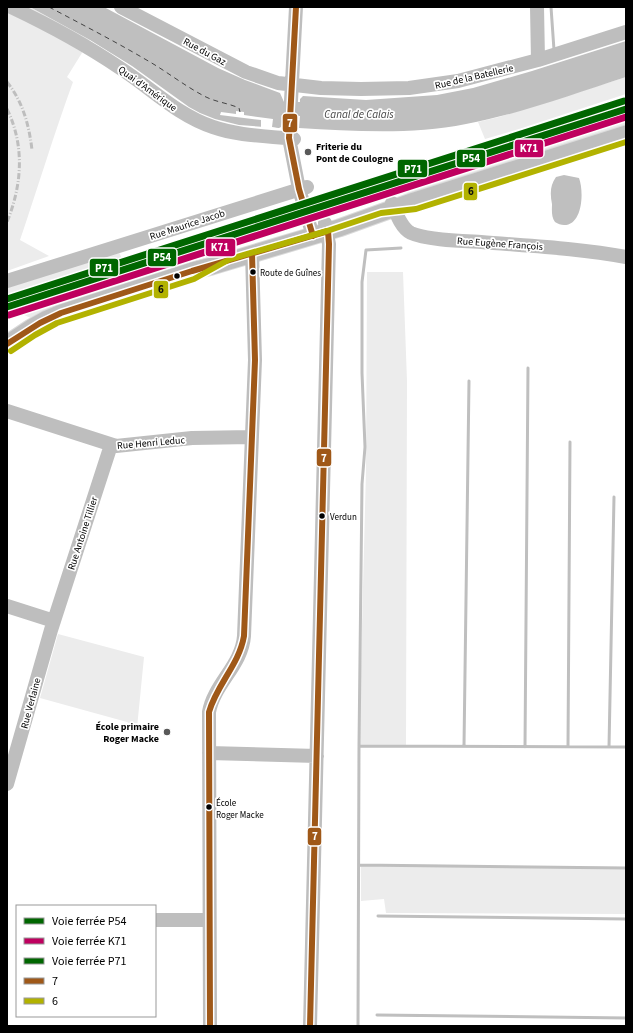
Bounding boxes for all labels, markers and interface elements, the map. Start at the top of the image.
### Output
street label: Rue du Gaz [181,35,228,69]
street label: Rue de la Batellerie [434,61,515,93]
street label: Quai d'Amérique [115,63,180,115]
water label: Canal de Calais [324,107,394,122]
line badge: 7 [282,113,298,133]
text: 7 [287,116,293,131]
line badge: K71 [514,139,544,158]
place label: Friterie du Pont de Coulogne [316,140,393,166]
text: K71 [520,141,538,156]
marker: Friterie du Pont de Coulogne [303,147,313,157]
line badge: P54 [456,149,486,168]
text: P54 [462,151,480,166]
line badge: P71 [397,159,428,178]
text: P71 [404,162,422,177]
line badge: 6 [463,182,478,201]
text: 6 [468,184,474,199]
street label: Rue Maurice Jacob [148,206,227,244]
street label: Rue Eugène François [457,234,543,254]
line badge: K71 [205,238,236,257]
text: K71 [211,240,229,255]
line badge: P54 [147,248,177,267]
text: P54 [153,250,171,265]
line badge: P71 [89,258,119,277]
text: P71 [95,261,113,276]
marker: Route de Guînes [248,267,258,277]
place label: Route de Guînes [260,267,321,280]
unlabelled marker [172,271,182,281]
line badge: 6 [153,280,169,299]
text: 6 [158,282,164,297]
street label: Rue Henri Leduc [116,433,186,453]
line badge: 7 [316,448,332,467]
text: 7 [321,451,327,466]
street label: Rue Antoine Tillier [64,494,102,572]
marker: Verdun [317,511,327,521]
place label: Verdun [330,511,357,524]
street label: Rue Verlaine [17,676,44,730]
place label: École primaire Roger Macke [95,720,159,746]
marker: École primaire Roger Macke [162,727,172,737]
place label: École Roger Macke [216,797,264,822]
marker: École Roger Macke [204,802,214,812]
line badge: 7 [307,827,322,846]
text: 7 [312,829,318,844]
legend [16,905,156,1017]
text: Voie ferrée P54 [52,913,126,930]
text: Voie ferrée K71 [52,933,127,950]
text: Voie ferrée P71 [52,953,126,970]
text: 7 [52,973,58,990]
text: 6 [52,993,58,1010]

